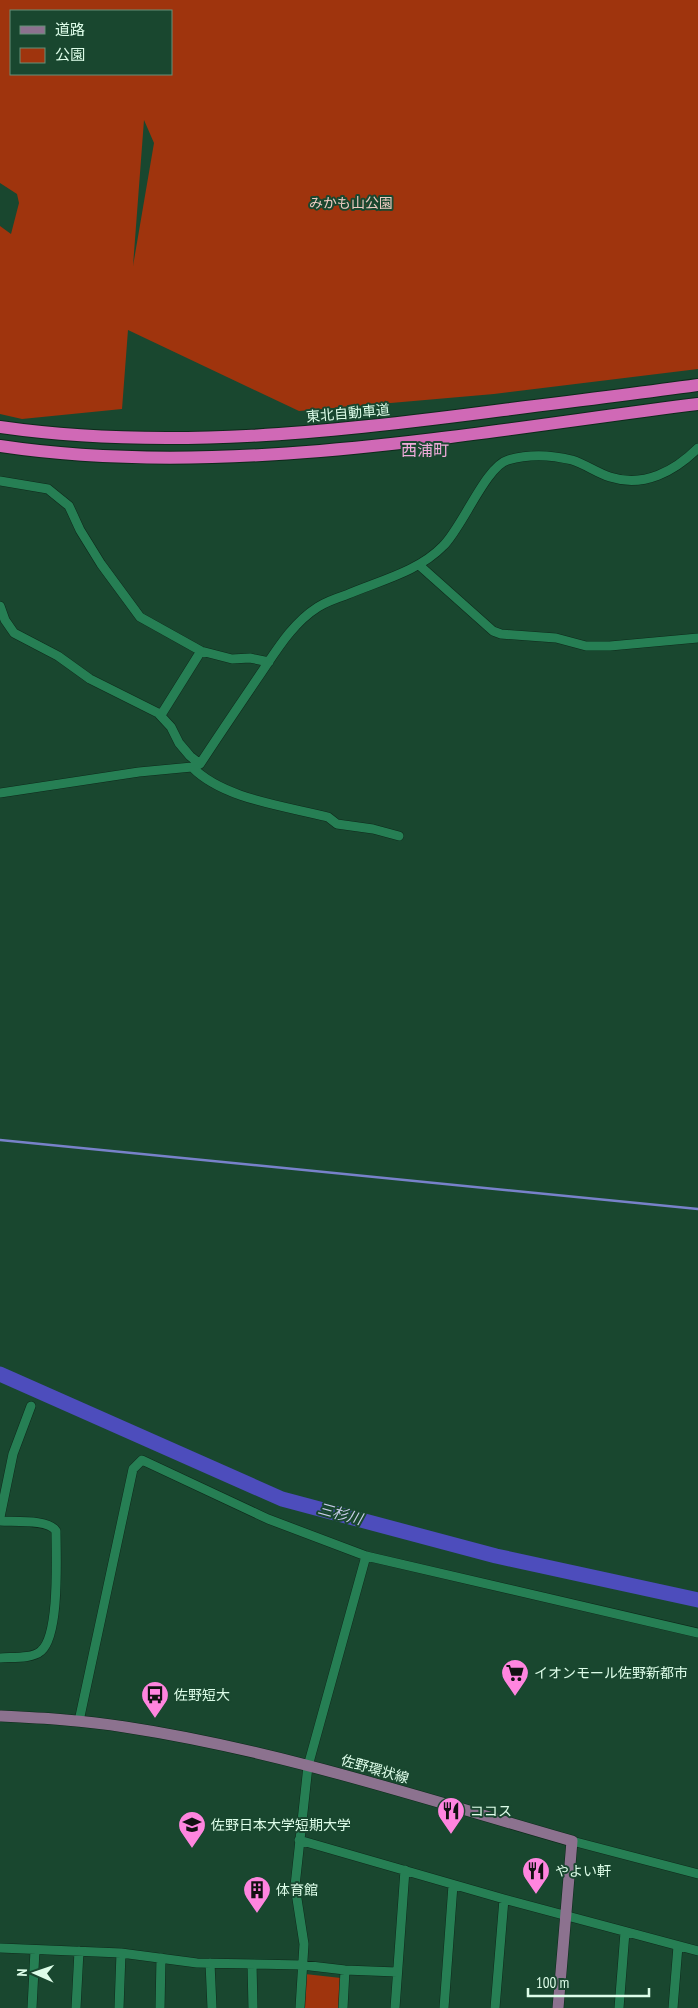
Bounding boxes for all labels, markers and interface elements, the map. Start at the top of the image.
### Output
legend [10,10,172,75]
text: 道路 [55,20,85,39]
text: 公園 [55,45,85,64]
park label: みかも山公園 [309,194,393,212]
street label: 東北自動車道 [305,400,391,426]
district label: 西浦町 [401,440,449,460]
water label: 三杉川 [316,1499,366,1529]
supermarket icon: イオンモール佐野新都市 [500,1658,530,1697]
place label: イオンモール佐野新都市 [534,1664,688,1682]
bus stop icon: 佐野短大 [140,1680,170,1719]
place label: 佐野短大 [174,1686,230,1704]
street label: 佐野環状線 [339,1751,411,1787]
restaurant icon: ココス [436,1796,466,1835]
place label: ココス [470,1802,512,1820]
school or university icon: 佐野日本大学短期大学 [177,1810,207,1849]
place label: 佐野日本大学短期大学 [211,1816,351,1834]
restaurant icon: やよい軒 [521,1856,551,1895]
place label: やよい軒 [555,1862,611,1880]
building icon: 体育館 [242,1875,272,1914]
place label: 体育館 [276,1881,318,1899]
north arrow [10,1948,60,1998]
scale bar [528,1966,649,1998]
text: N [13,1968,31,1977]
text: 100 m [536,1973,569,1992]

